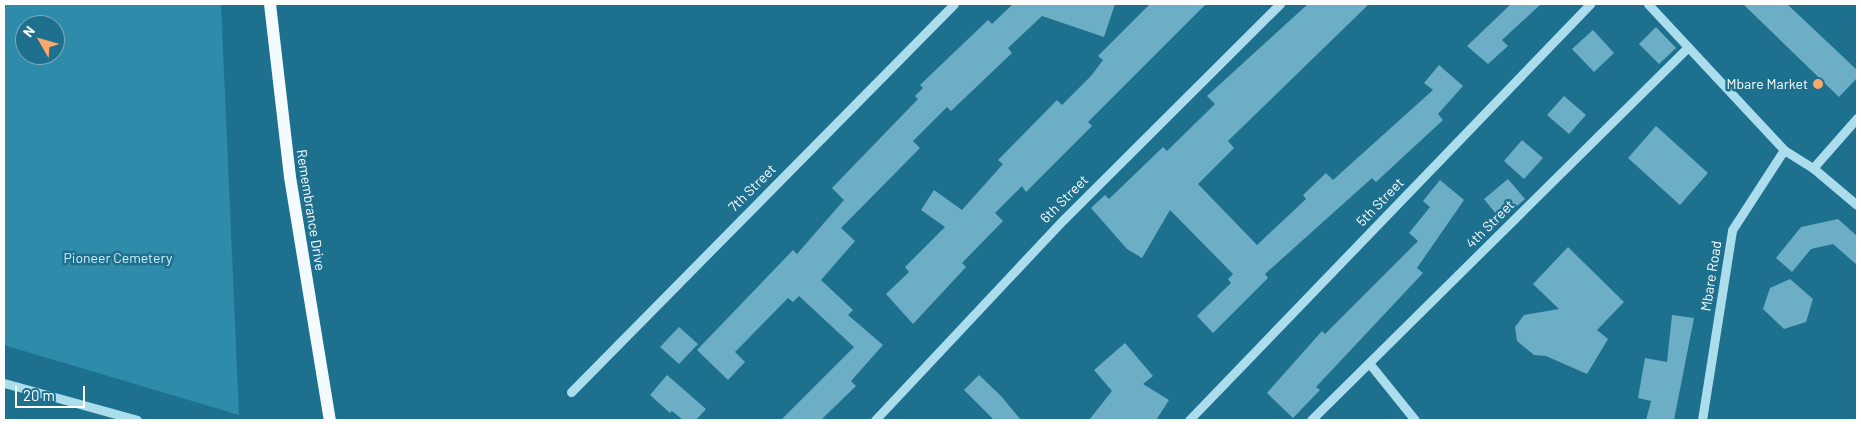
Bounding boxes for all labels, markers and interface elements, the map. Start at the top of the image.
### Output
north arrow [15,15,65,65]
text: N [19,22,38,40]
place label: Mbare Market [1726,76,1808,92]
marker: Mbare Market [1812,78,1824,90]
street label: Remembrance Drive [293,148,329,272]
street label: 7th Street [725,161,779,215]
street label: 6th Street [1037,172,1091,226]
street label: 5th Street [1353,174,1407,230]
street label: 4th Street [1462,196,1518,252]
street label: Mbare Road [1697,240,1725,312]
park label: Pioneer Cemetery [64,250,172,266]
scale bar [18,376,88,408]
text: 20 m [23,386,55,404]

